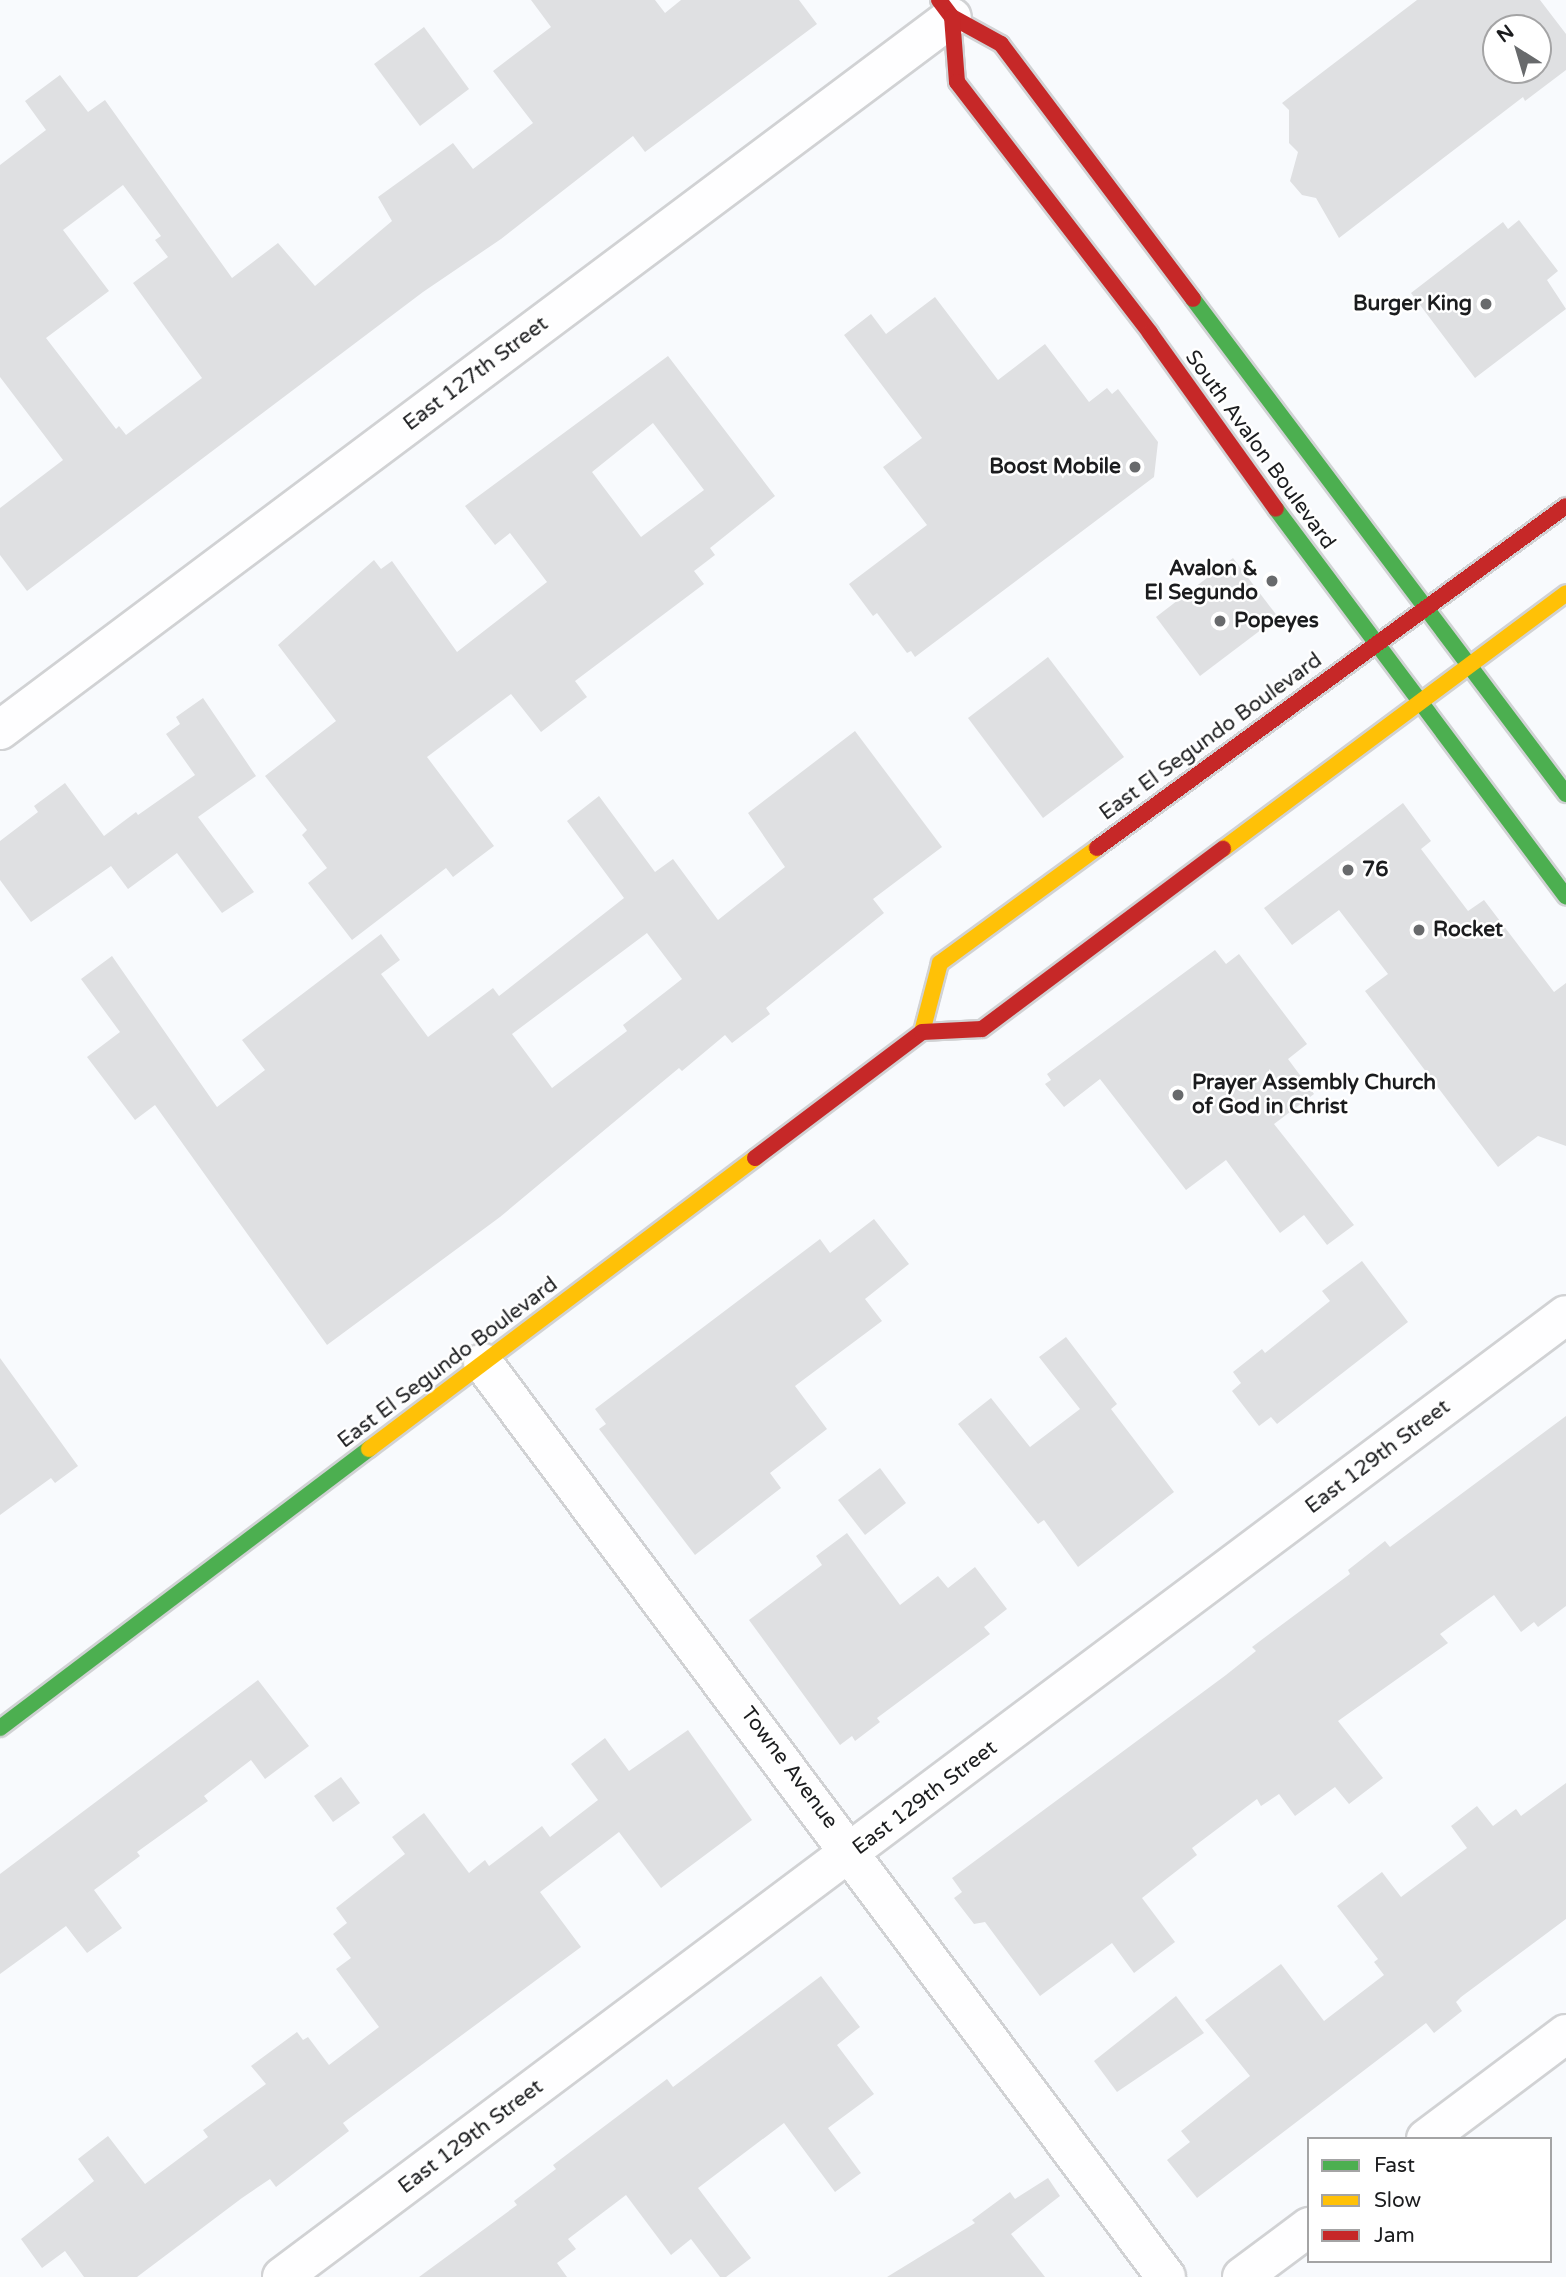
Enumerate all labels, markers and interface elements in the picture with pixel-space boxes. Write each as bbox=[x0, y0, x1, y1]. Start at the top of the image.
north arrow bbox=[1482, 14, 1552, 84]
text: N bbox=[1493, 20, 1518, 47]
place label: Burger King bbox=[1353, 291, 1472, 317]
marker: Burger King bbox=[1478, 296, 1494, 312]
street label: East 127th Street bbox=[399, 311, 553, 437]
street label: South Avalon Boulevard bbox=[1179, 346, 1341, 554]
place label: Boost Mobile bbox=[989, 454, 1121, 480]
marker: Boost Mobile bbox=[1127, 459, 1143, 475]
place label: Avalon & El Segundo bbox=[1144, 556, 1258, 606]
marker: Avalon & El Segundo bbox=[1264, 573, 1280, 589]
place label: Popeyes bbox=[1234, 608, 1319, 634]
marker: Popeyes bbox=[1212, 613, 1228, 629]
street label: East El Segundo Boulevard bbox=[1095, 648, 1327, 826]
place label: 76 bbox=[1362, 857, 1388, 883]
marker: 76 bbox=[1340, 862, 1356, 878]
place label: Rocket bbox=[1433, 917, 1503, 943]
marker: Rocket bbox=[1411, 922, 1427, 938]
place label: Prayer Assembly Church of God in Christ bbox=[1192, 1070, 1436, 1120]
marker: Prayer Assembly Church of God in Christ bbox=[1170, 1087, 1186, 1103]
street label: East El Segundo Boulevard bbox=[333, 1272, 563, 1454]
street label: East 129th Street bbox=[1301, 1394, 1455, 1520]
street label: Towne Avenue bbox=[735, 1702, 843, 1834]
street label: East 129th Street bbox=[848, 1735, 1002, 1861]
street label: East 129th Street bbox=[394, 2074, 548, 2200]
legend bbox=[1307, 2137, 1552, 2263]
text: Fast bbox=[1374, 2153, 1415, 2178]
text: Slow bbox=[1374, 2188, 1421, 2213]
text: Jam bbox=[1374, 2223, 1415, 2248]

